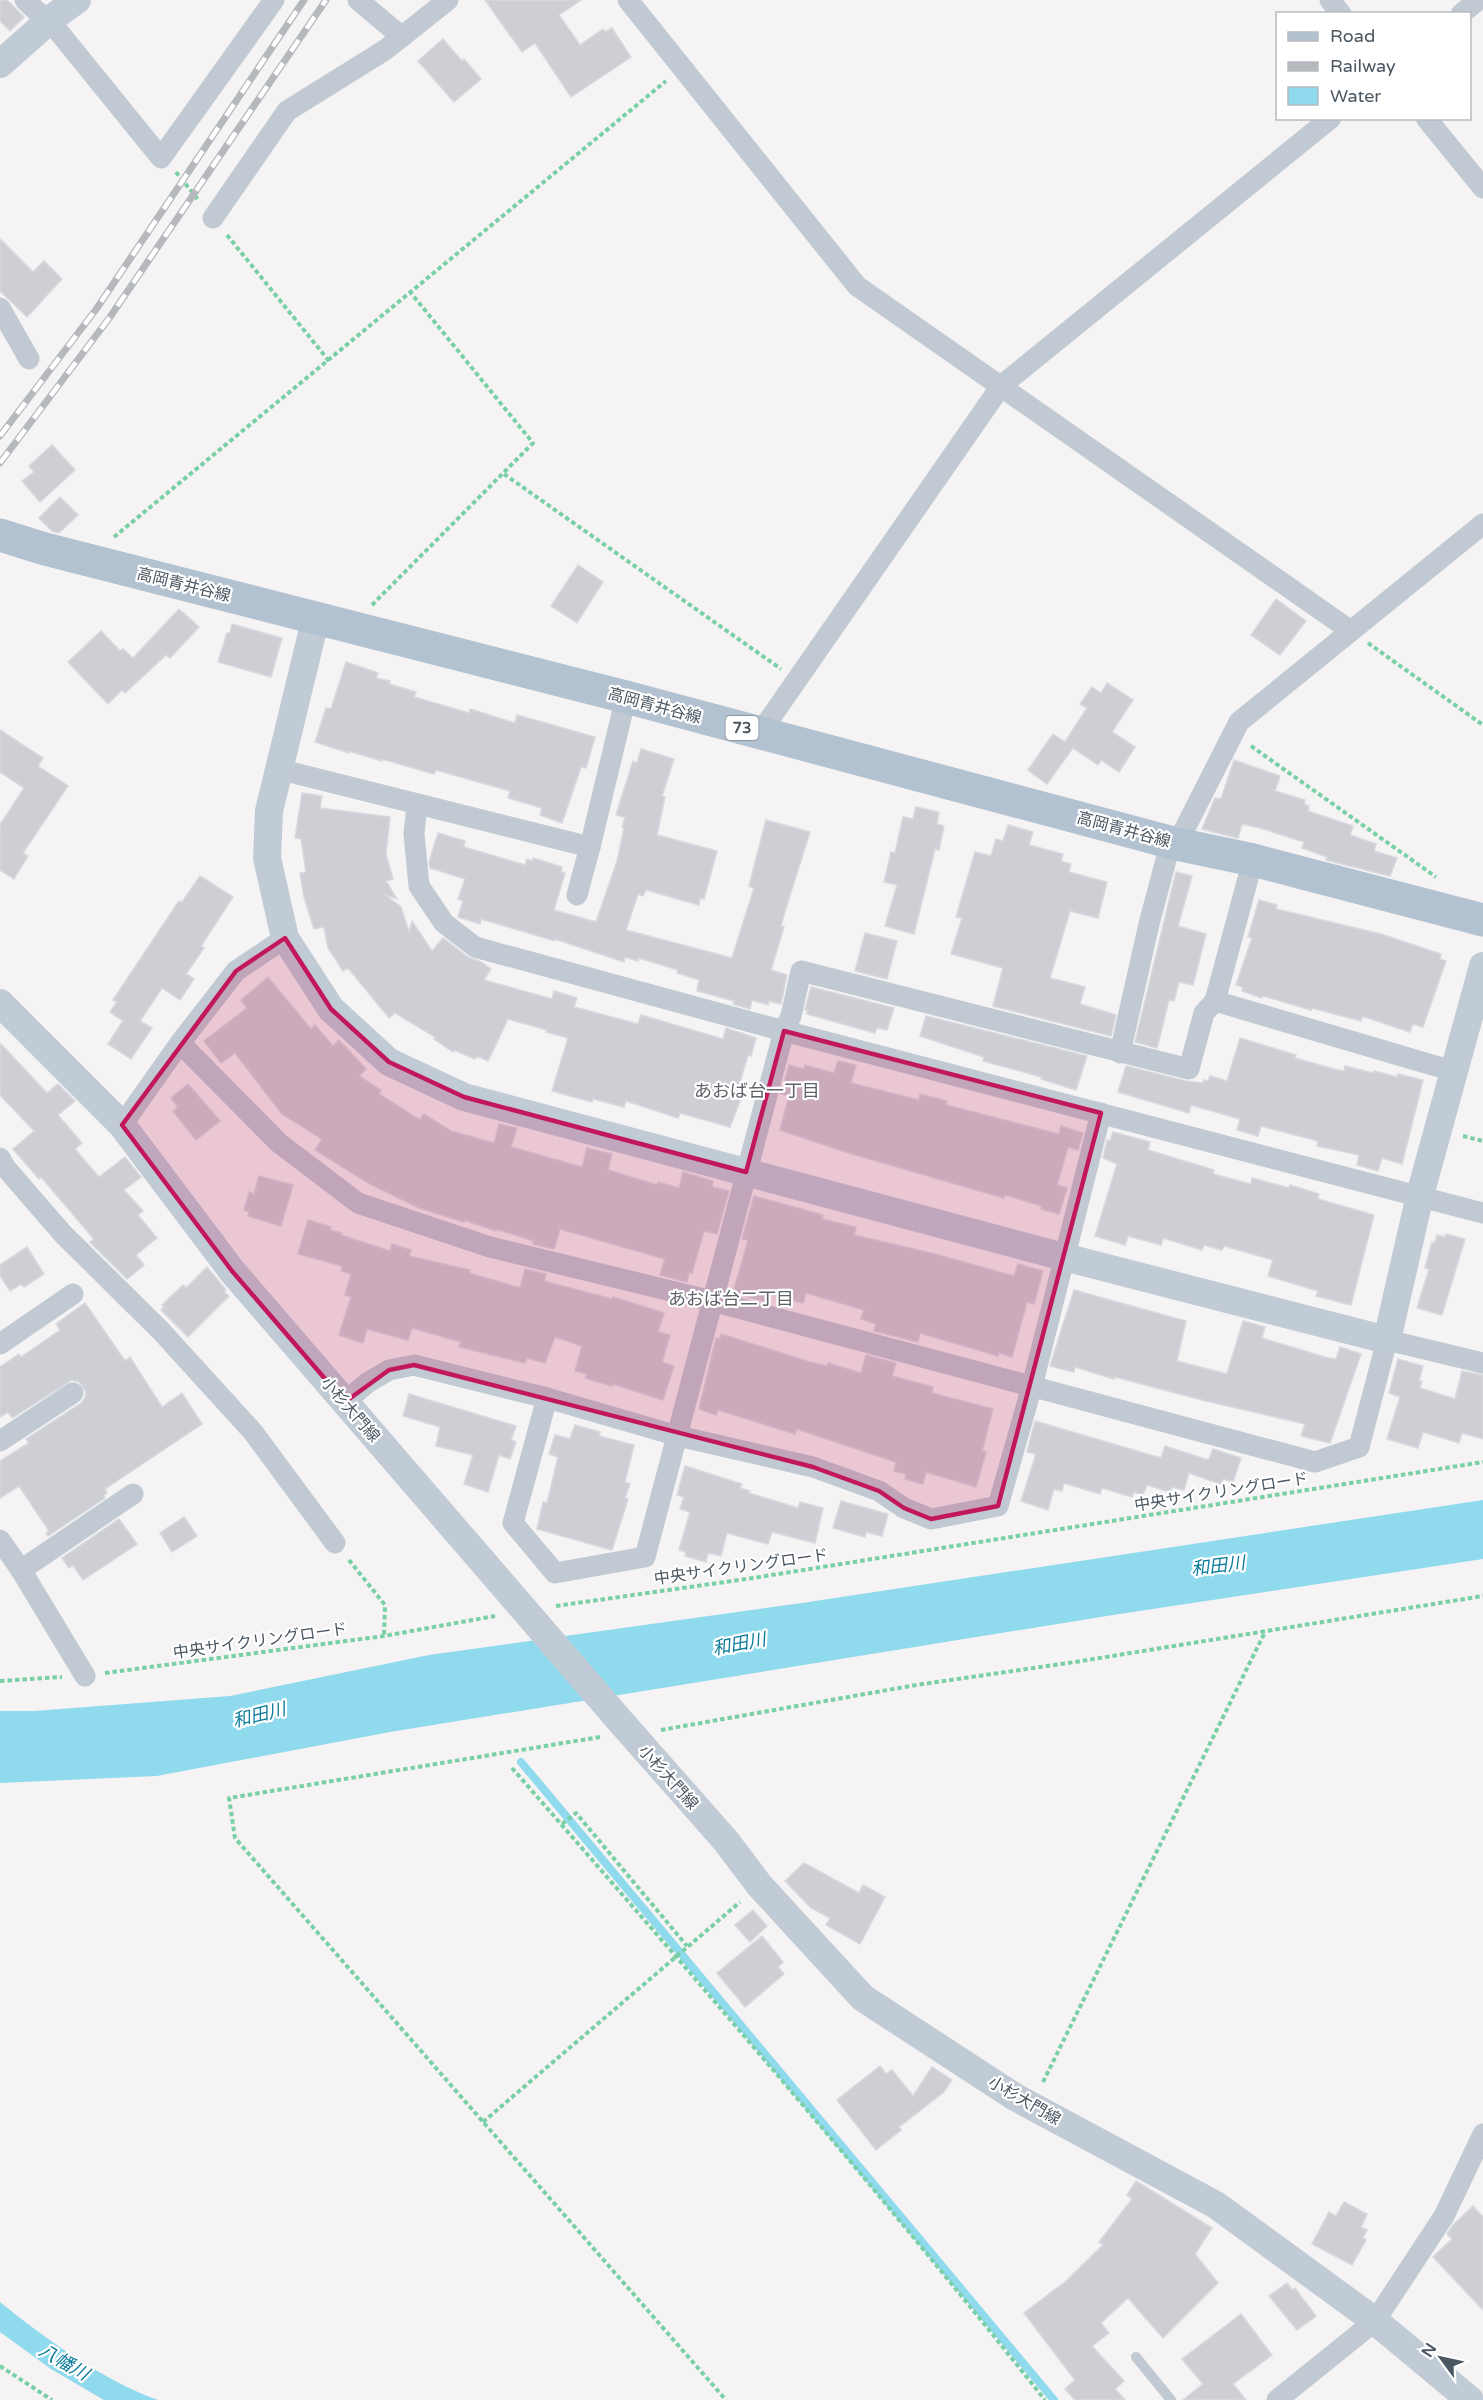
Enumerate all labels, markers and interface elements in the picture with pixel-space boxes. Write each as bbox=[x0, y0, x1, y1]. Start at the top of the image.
legend bbox=[1276, 12, 1471, 120]
text: Road bbox=[1330, 25, 1375, 47]
text: Railway bbox=[1330, 55, 1396, 77]
text: Water bbox=[1330, 85, 1381, 107]
street label: 高岡青井谷線 bbox=[135, 564, 233, 606]
street label: 高岡青井谷線 bbox=[606, 684, 704, 728]
road number: 73 bbox=[726, 716, 758, 740]
street label: 高岡青井谷線 bbox=[1075, 808, 1173, 852]
district label: あおば台一丁目 bbox=[694, 1080, 820, 1102]
district label: あおば台二丁目 bbox=[668, 1288, 794, 1310]
street label: 小杉大門線 bbox=[316, 1373, 384, 1446]
street label: 中央サイクリングロード bbox=[1133, 1468, 1309, 1516]
street label: 中央サイクリングロード bbox=[653, 1545, 830, 1589]
water label: 和田川 bbox=[1190, 1552, 1248, 1580]
street label: 中央サイクリングロード bbox=[172, 1619, 349, 1663]
water label: 和田川 bbox=[710, 1628, 770, 1660]
water label: 和田川 bbox=[230, 1697, 290, 1732]
street label: 小杉大門線 bbox=[634, 1741, 702, 1814]
street label: 小杉大門線 bbox=[985, 2072, 1064, 2130]
north arrow bbox=[1411, 2328, 1471, 2388]
water label: 八幡川 bbox=[35, 2339, 95, 2386]
text: N bbox=[1417, 2340, 1441, 2361]

